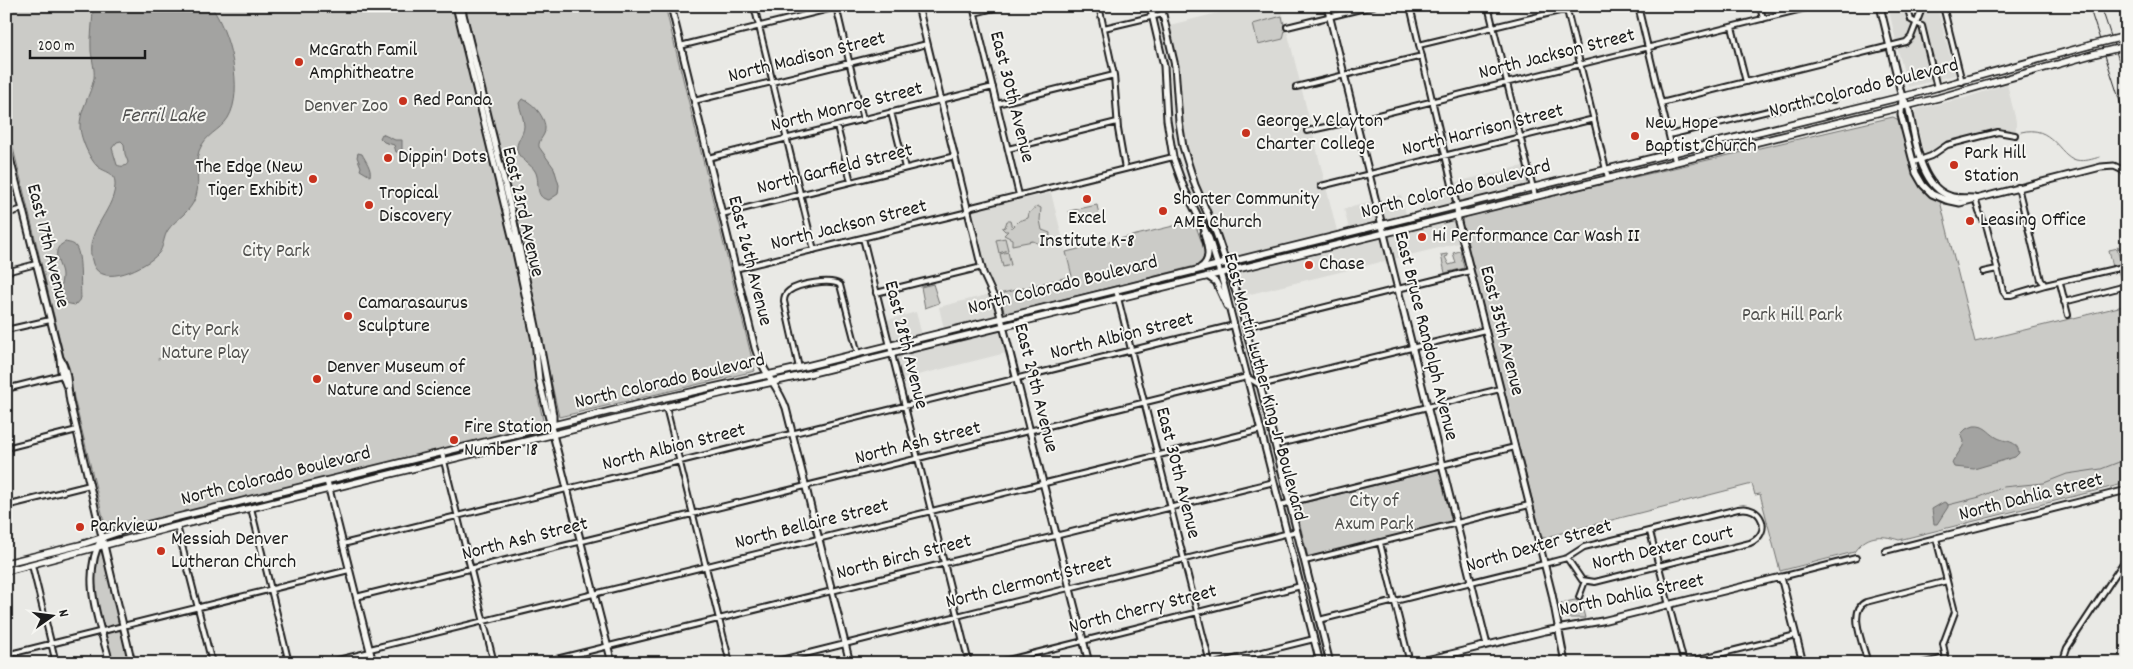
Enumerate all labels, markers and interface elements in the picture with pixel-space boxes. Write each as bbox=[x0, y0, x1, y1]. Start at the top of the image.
street label: North Jackson Street bbox=[1476, 22, 1638, 88]
street label: North Madison Street bbox=[725, 25, 889, 91]
scale bar bbox=[30, 28, 145, 60]
street label: East 30th Avenue bbox=[981, 28, 1041, 166]
text: 200 m bbox=[38, 36, 75, 58]
place label: McGrath Famil Amphitheatre bbox=[309, 37, 417, 88]
street label: North Colorado Boulevard bbox=[1766, 52, 1962, 126]
marker: McGrath Famil Amphitheatre bbox=[293, 56, 305, 68]
street label: North Monroe Street bbox=[768, 76, 926, 140]
place label: Red Panda bbox=[413, 87, 493, 115]
park label: Denver Zoo bbox=[304, 93, 388, 121]
marker: Red Panda bbox=[397, 95, 409, 107]
street label: North Harrison Street bbox=[1399, 97, 1567, 165]
water label: Ferril Lake bbox=[121, 102, 207, 132]
place label: George Y Clayton Charter College bbox=[1256, 108, 1383, 159]
place label: New Hope Baptist Church bbox=[1645, 110, 1757, 161]
marker: George Y Clayton Charter College bbox=[1240, 127, 1252, 139]
marker: New Hope Baptist Church bbox=[1629, 130, 1641, 142]
street label: North Garfield Street bbox=[754, 137, 916, 203]
place label: Park Hill Station bbox=[1964, 140, 2026, 191]
place label: Dippin' Dots bbox=[398, 144, 487, 172]
street label: East 23rd Avenue bbox=[493, 144, 551, 280]
marker: Dippin' Dots bbox=[382, 152, 394, 164]
street label: North Colorado Boulevard bbox=[1358, 153, 1554, 227]
place label: The Edge (New Tiger Exhibit) bbox=[195, 154, 303, 205]
marker: Park Hill Station bbox=[1948, 159, 1960, 171]
marker: The Edge (New Tiger Exhibit) bbox=[307, 173, 319, 185]
place label: Tropical Discovery bbox=[379, 180, 452, 231]
street label: East 17th Avenue bbox=[18, 181, 76, 311]
place label: Shorter Community AME Church bbox=[1173, 186, 1320, 237]
street label: East 26th Avenue bbox=[719, 193, 779, 329]
street label: North Jackson Street bbox=[768, 193, 930, 259]
marker: Excel Institute K-8 bbox=[1081, 193, 1093, 205]
marker: Tropical Discovery bbox=[363, 199, 375, 211]
place label: Excel Institute K-8 bbox=[1039, 205, 1135, 256]
marker: Shorter Community AME Church bbox=[1157, 205, 1169, 217]
place label: Leasing Office bbox=[1980, 207, 2086, 235]
marker: Leasing Office bbox=[1964, 215, 1976, 227]
place label: Hi Performance Car Wash II bbox=[1432, 223, 1640, 251]
street label: East Bruce Randolph Avenue bbox=[1385, 228, 1465, 444]
marker: Hi Performance Car Wash II bbox=[1416, 231, 1428, 243]
park label: City Park bbox=[242, 238, 310, 266]
street label: North Colorado Boulevard bbox=[965, 249, 1161, 323]
street label: East Martin Luther King Jr Boulevard bbox=[1215, 250, 1313, 524]
place label: Chase bbox=[1319, 251, 1365, 279]
marker: Chase bbox=[1303, 259, 1315, 271]
street label: East 35th Avenue bbox=[1471, 263, 1531, 399]
street label: East 28th Avenue bbox=[876, 278, 935, 412]
place label: Camarasaurus Sculpture bbox=[358, 290, 468, 341]
park label: Park Hill Park bbox=[1742, 302, 1842, 330]
street label: North Albion Street bbox=[1047, 306, 1197, 368]
marker: Camarasaurus Sculpture bbox=[342, 310, 354, 322]
park label: City Park Nature Play bbox=[161, 317, 250, 368]
street label: East 29th Avenue bbox=[1005, 320, 1065, 456]
street label: North Colorado Boulevard bbox=[572, 346, 768, 418]
place label: Denver Museum of Nature and Science bbox=[327, 354, 471, 405]
marker: Denver Museum of Nature and Science bbox=[311, 373, 323, 385]
street label: East 30th Avenue bbox=[1147, 404, 1207, 542]
place label: Fire Station Number 18 bbox=[464, 414, 552, 465]
street label: North Ash Street bbox=[852, 415, 984, 473]
street label: North Albion Street bbox=[599, 417, 749, 479]
marker: Fire Station Number 18 bbox=[448, 434, 460, 446]
street label: North Colorado Boulevard bbox=[178, 440, 374, 514]
street label: North Dahlia Street bbox=[1956, 467, 2106, 529]
park label: City of Axum Park bbox=[1334, 488, 1414, 539]
street label: North Bellaire Street bbox=[732, 492, 892, 558]
street label: North Ash Street bbox=[459, 511, 591, 569]
place label: Parkview bbox=[90, 513, 158, 541]
street label: North Dexter Street bbox=[1463, 513, 1615, 581]
street label: North Dexter Court bbox=[1590, 519, 1736, 579]
marker: Parkview bbox=[74, 521, 86, 533]
place label: Messiah Denver Lutheran Church bbox=[171, 526, 296, 577]
street label: North Birch Street bbox=[834, 528, 974, 588]
marker: Messiah Denver Lutheran Church bbox=[155, 545, 167, 557]
street label: North Clermont Street bbox=[943, 549, 1115, 617]
street label: North Dahlia Street bbox=[1557, 567, 1707, 625]
street label: North Cherry Street bbox=[1066, 578, 1220, 642]
north arrow bbox=[28, 592, 78, 642]
text: N bbox=[52, 608, 73, 619]

